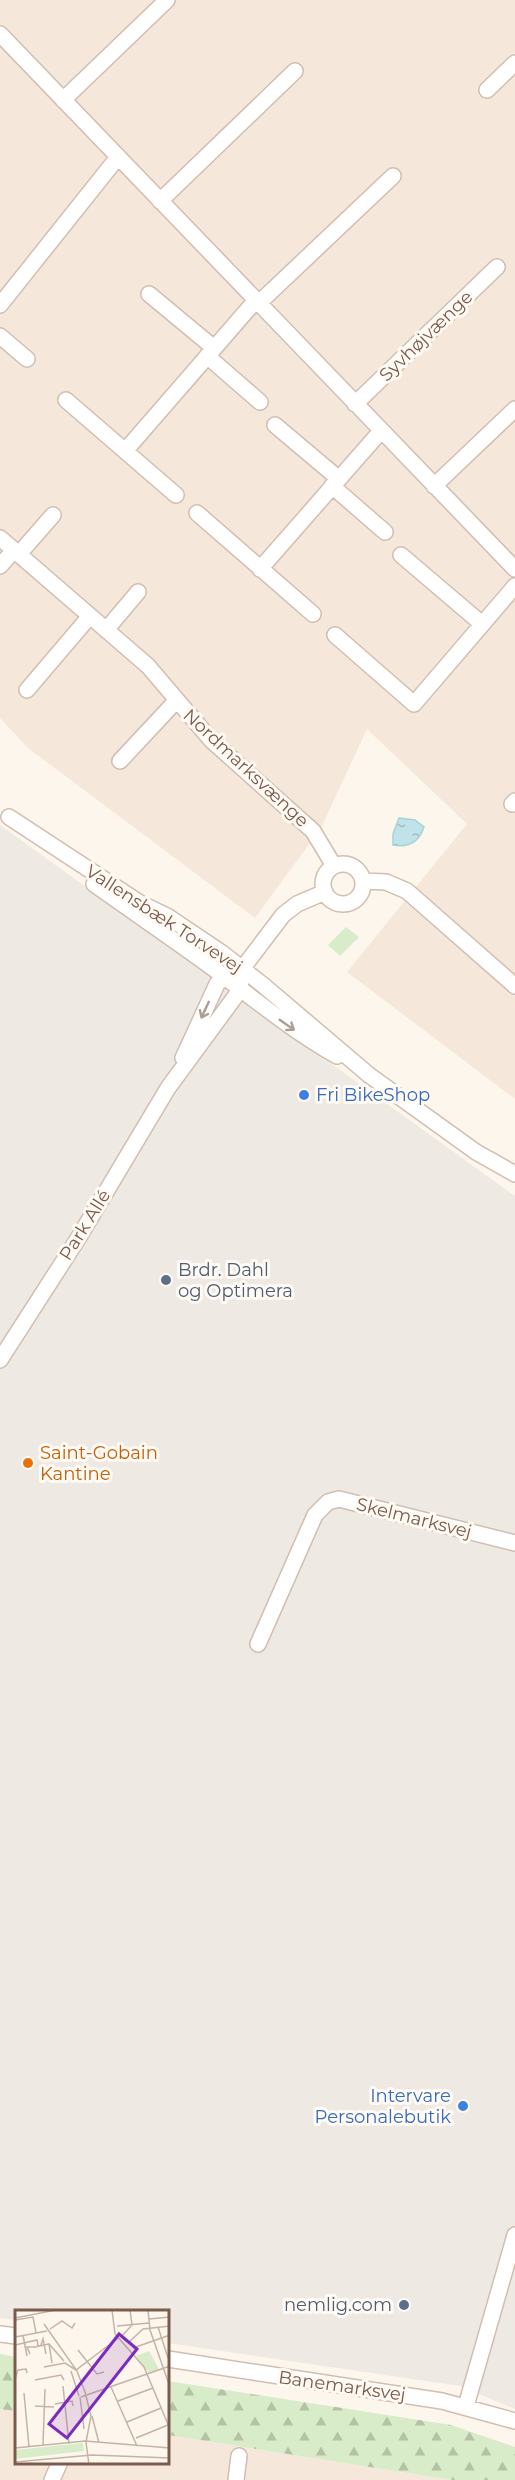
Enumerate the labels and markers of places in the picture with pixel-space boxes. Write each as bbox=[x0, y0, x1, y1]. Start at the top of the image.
place label: Fri BikeShop bbox=[316, 1084, 430, 1106]
marker: Fri BikeShop bbox=[297, 1088, 311, 1102]
place label: Brdr. Dahl og Optimera bbox=[178, 1259, 293, 1302]
marker: Brdr. Dahl og Optimera bbox=[159, 1273, 173, 1287]
place label: Saint-Gobain Kantine bbox=[40, 1442, 158, 1485]
marker: Saint-Gobain Kantine bbox=[21, 1456, 35, 1470]
place label: Intervare Personalebutik bbox=[314, 2085, 451, 2128]
marker: Intervare Personalebutik bbox=[456, 2099, 470, 2113]
place label: nemlig.com bbox=[284, 2294, 392, 2316]
marker: nemlig.com bbox=[397, 2298, 411, 2312]

